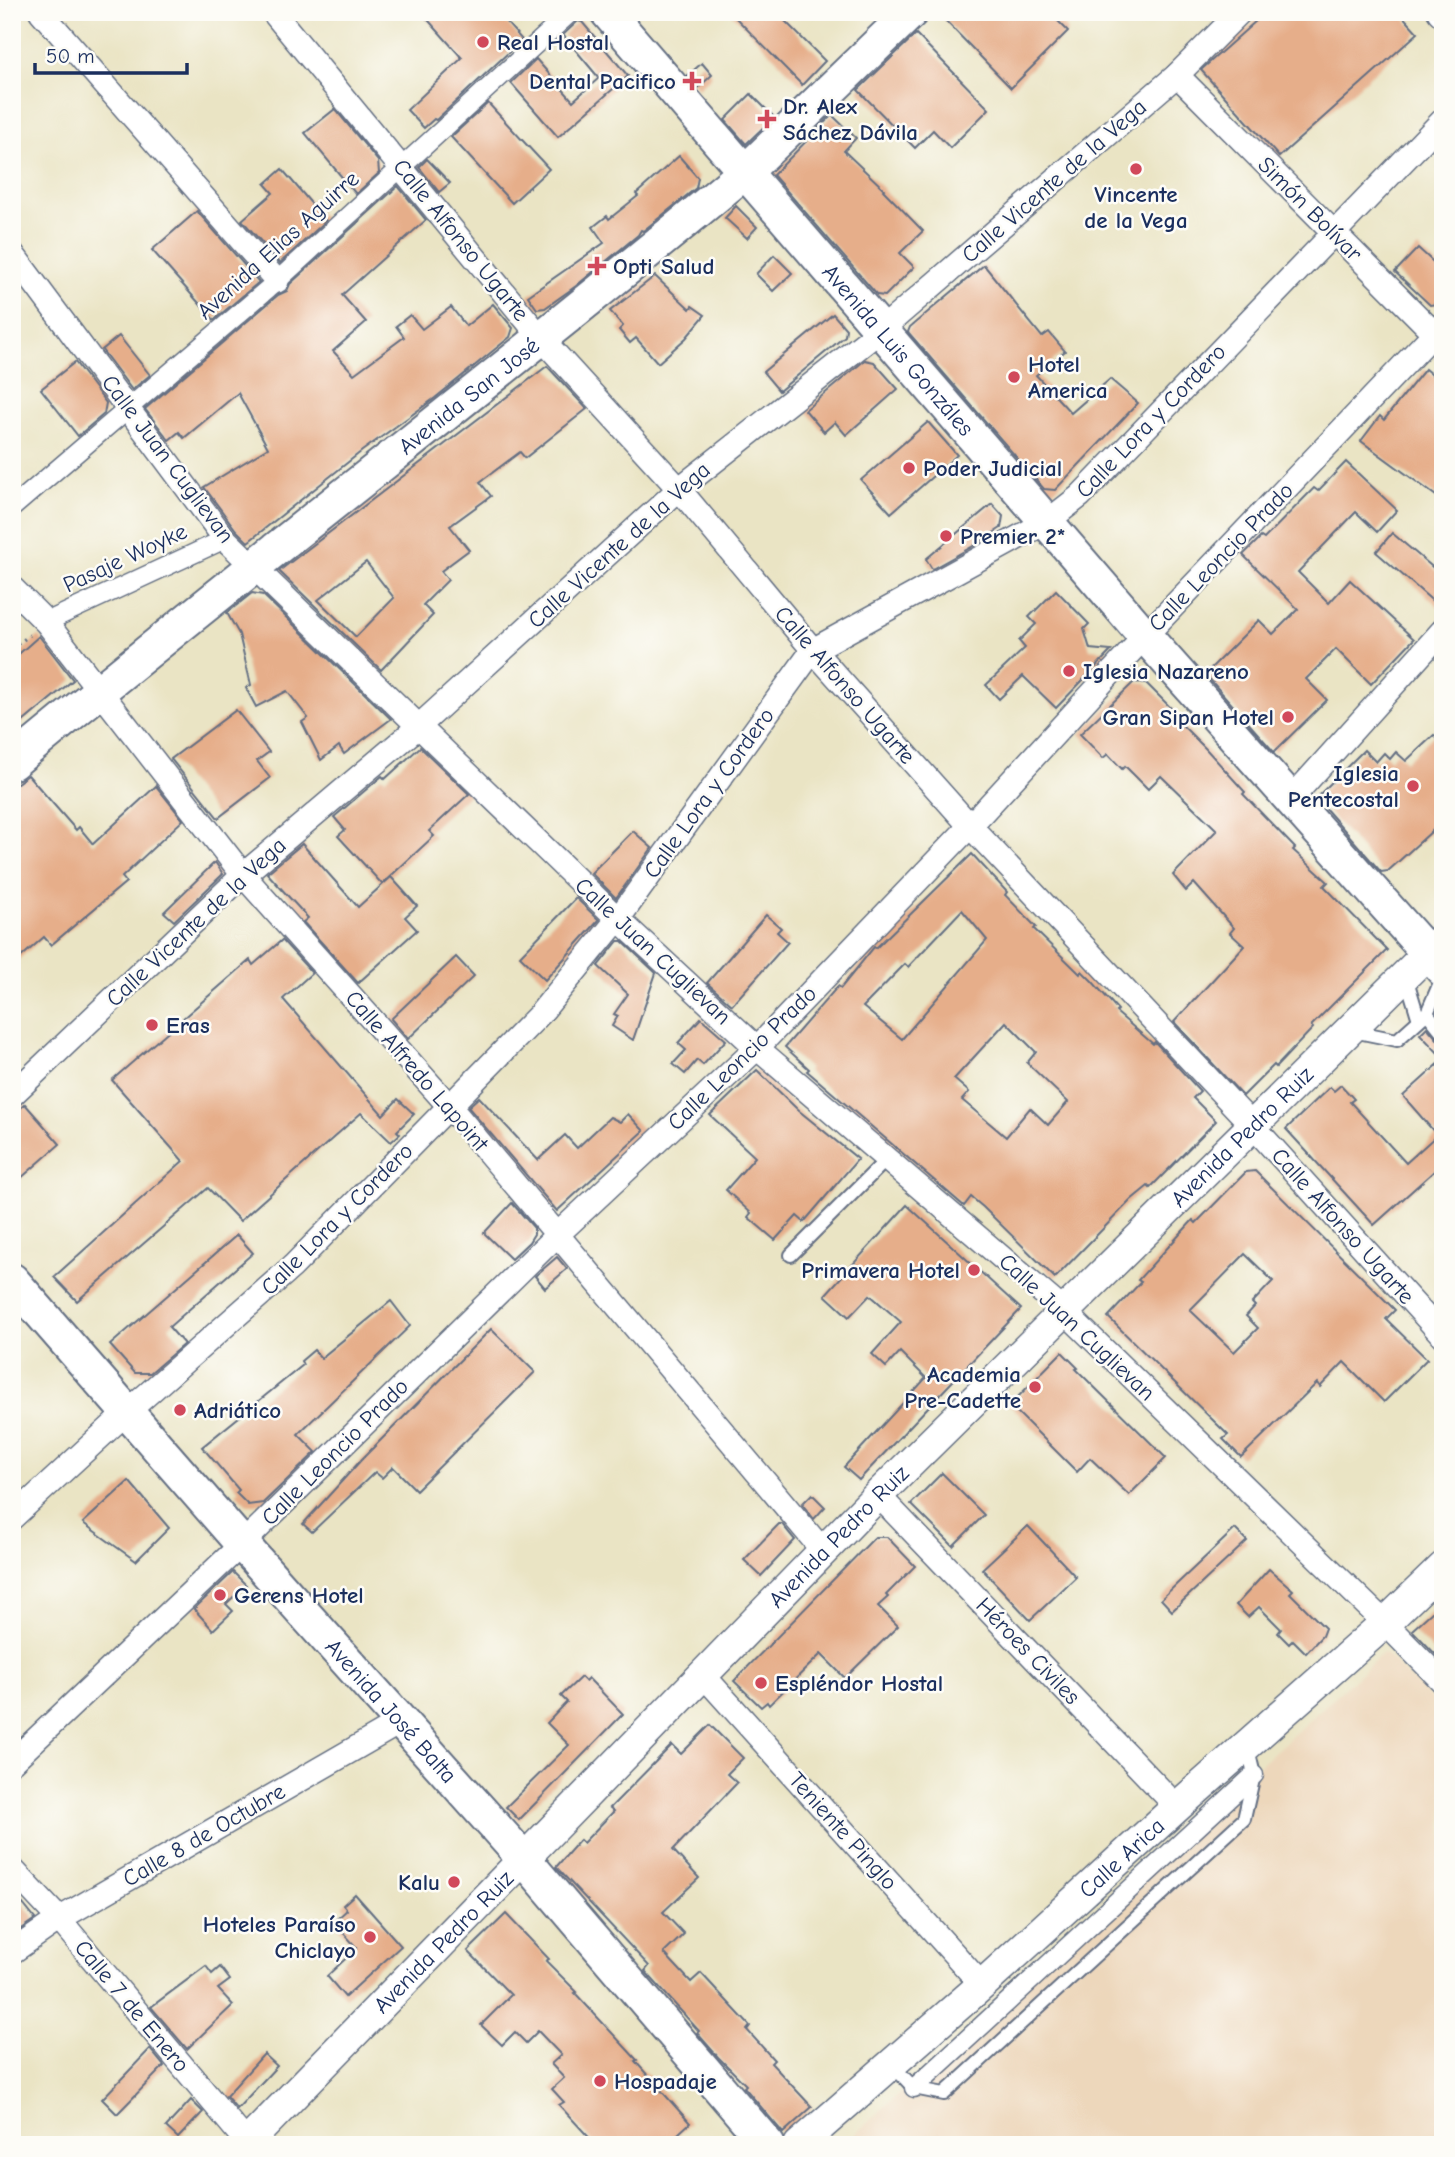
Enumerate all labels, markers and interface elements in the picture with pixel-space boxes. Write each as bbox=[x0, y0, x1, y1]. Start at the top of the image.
place label: Real Hostal bbox=[497, 29, 609, 56]
scale bar bbox=[35, 32, 187, 76]
marker: Real Hostal bbox=[475, 34, 491, 50]
text: 50 m bbox=[46, 44, 95, 68]
place label: Dental Pacifico bbox=[529, 68, 676, 95]
marker: Dental Pacifico bbox=[682, 71, 702, 91]
place label: Dr. Alex Sáchez Dávila bbox=[783, 93, 918, 146]
street label: Calle Vicente de la Vega bbox=[956, 93, 1152, 269]
marker: Dr. Alex Sáchez Dávila bbox=[757, 109, 777, 129]
street label: Simón Bolívar bbox=[1252, 151, 1368, 267]
street label: Calle Alfonso Ugarte bbox=[387, 154, 535, 326]
marker: Vincente de la Vega bbox=[1128, 161, 1144, 177]
street label: Avenida Elias Aguirre bbox=[191, 165, 365, 325]
place label: Vincente de la Vega bbox=[1084, 181, 1188, 234]
place label: Opti Salud bbox=[613, 253, 714, 280]
marker: Opti Salud bbox=[587, 256, 607, 276]
street label: Avenida Luis Gonzáles bbox=[817, 258, 980, 441]
street label: Avenida San José bbox=[393, 332, 545, 460]
street label: Calle Lora y Cordero bbox=[1070, 338, 1232, 504]
place label: Hotel America bbox=[1028, 351, 1108, 404]
marker: Hotel America bbox=[1006, 369, 1022, 385]
street label: Calle Juan Cuglievan bbox=[96, 370, 240, 548]
place label: Poder Judicial bbox=[923, 455, 1062, 482]
street label: Calle Vicente de la Vega bbox=[522, 456, 716, 634]
marker: Poder Judicial bbox=[901, 460, 917, 476]
street label: Calle Leoncio Prado bbox=[1143, 477, 1299, 637]
street label: Pasaje Woyke bbox=[59, 518, 191, 598]
place label: Premier 2* bbox=[960, 523, 1065, 550]
marker: Premier 2* bbox=[938, 528, 954, 544]
street label: Calle Alfonso Ugarte bbox=[769, 601, 921, 769]
place label: Iglesia Nazareno bbox=[1083, 658, 1249, 685]
marker: Iglesia Nazareno bbox=[1061, 663, 1077, 679]
street label: Calle Lora y Cordero bbox=[638, 703, 780, 883]
place label: Gran Sipan Hotel bbox=[1102, 704, 1274, 731]
marker: Gran Sipan Hotel bbox=[1280, 709, 1296, 725]
place label: Iglesia Pentecostal bbox=[1288, 760, 1399, 813]
marker: Iglesia Pentecostal bbox=[1405, 778, 1421, 794]
street label: Calle Vicente de la Vega bbox=[101, 832, 291, 1012]
street label: Calle Juan Cuglievan bbox=[569, 872, 737, 1030]
street label: Calle Leoncio Prado bbox=[662, 980, 822, 1136]
street label: Calle Alfredo Lapoint bbox=[340, 985, 495, 1158]
place label: Eras bbox=[166, 1012, 210, 1039]
marker: Eras bbox=[144, 1017, 160, 1033]
street label: Avenida Pedro Ruiz bbox=[1165, 1061, 1318, 1212]
street label: Calle Lora y Cordero bbox=[255, 1137, 419, 1301]
street label: Calle Alfonso Ugarte bbox=[1266, 1142, 1420, 1310]
street label: Calle Juan Cuglievan bbox=[993, 1248, 1161, 1406]
place label: Primavera Hotel bbox=[801, 1257, 960, 1284]
marker: Primavera Hotel bbox=[966, 1262, 982, 1278]
place label: Academia Pre-Cadette bbox=[904, 1361, 1021, 1414]
street label: Calle Leoncio Prado bbox=[256, 1373, 414, 1531]
marker: Academia Pre-Cadette bbox=[1027, 1379, 1043, 1395]
place label: Adriático bbox=[194, 1397, 281, 1424]
marker: Adriático bbox=[172, 1402, 188, 1418]
street label: Avenida Pedro Ruiz bbox=[763, 1459, 914, 1613]
place label: Gerens Hotel bbox=[234, 1582, 364, 1609]
marker: Gerens Hotel bbox=[212, 1587, 228, 1603]
street label: Héroes Civiles bbox=[970, 1592, 1086, 1710]
street label: Avenida José Balta bbox=[320, 1633, 463, 1788]
place label: Espléndor Hostal bbox=[775, 1670, 943, 1697]
marker: Espléndor Hostal bbox=[753, 1675, 769, 1691]
street label: Teniente Pinglo bbox=[783, 1767, 903, 1895]
street label: Calle 8 de Octubre bbox=[118, 1778, 290, 1892]
street label: Calle Arica bbox=[1073, 1812, 1170, 1903]
street label: Avenida Pedro Ruiz bbox=[368, 1864, 519, 2019]
place label: Kalu bbox=[398, 1869, 440, 1896]
marker: Kalu bbox=[446, 1874, 462, 1890]
place label: Hoteles Paraíso Chiclayo bbox=[203, 1911, 356, 1964]
marker: Hoteles Paraíso Chiclayo bbox=[362, 1929, 378, 1945]
street label: Calle 7 de Enero bbox=[69, 1934, 195, 2078]
place label: Hospadaje bbox=[614, 2068, 717, 2095]
marker: Hospadaje bbox=[592, 2073, 608, 2089]

